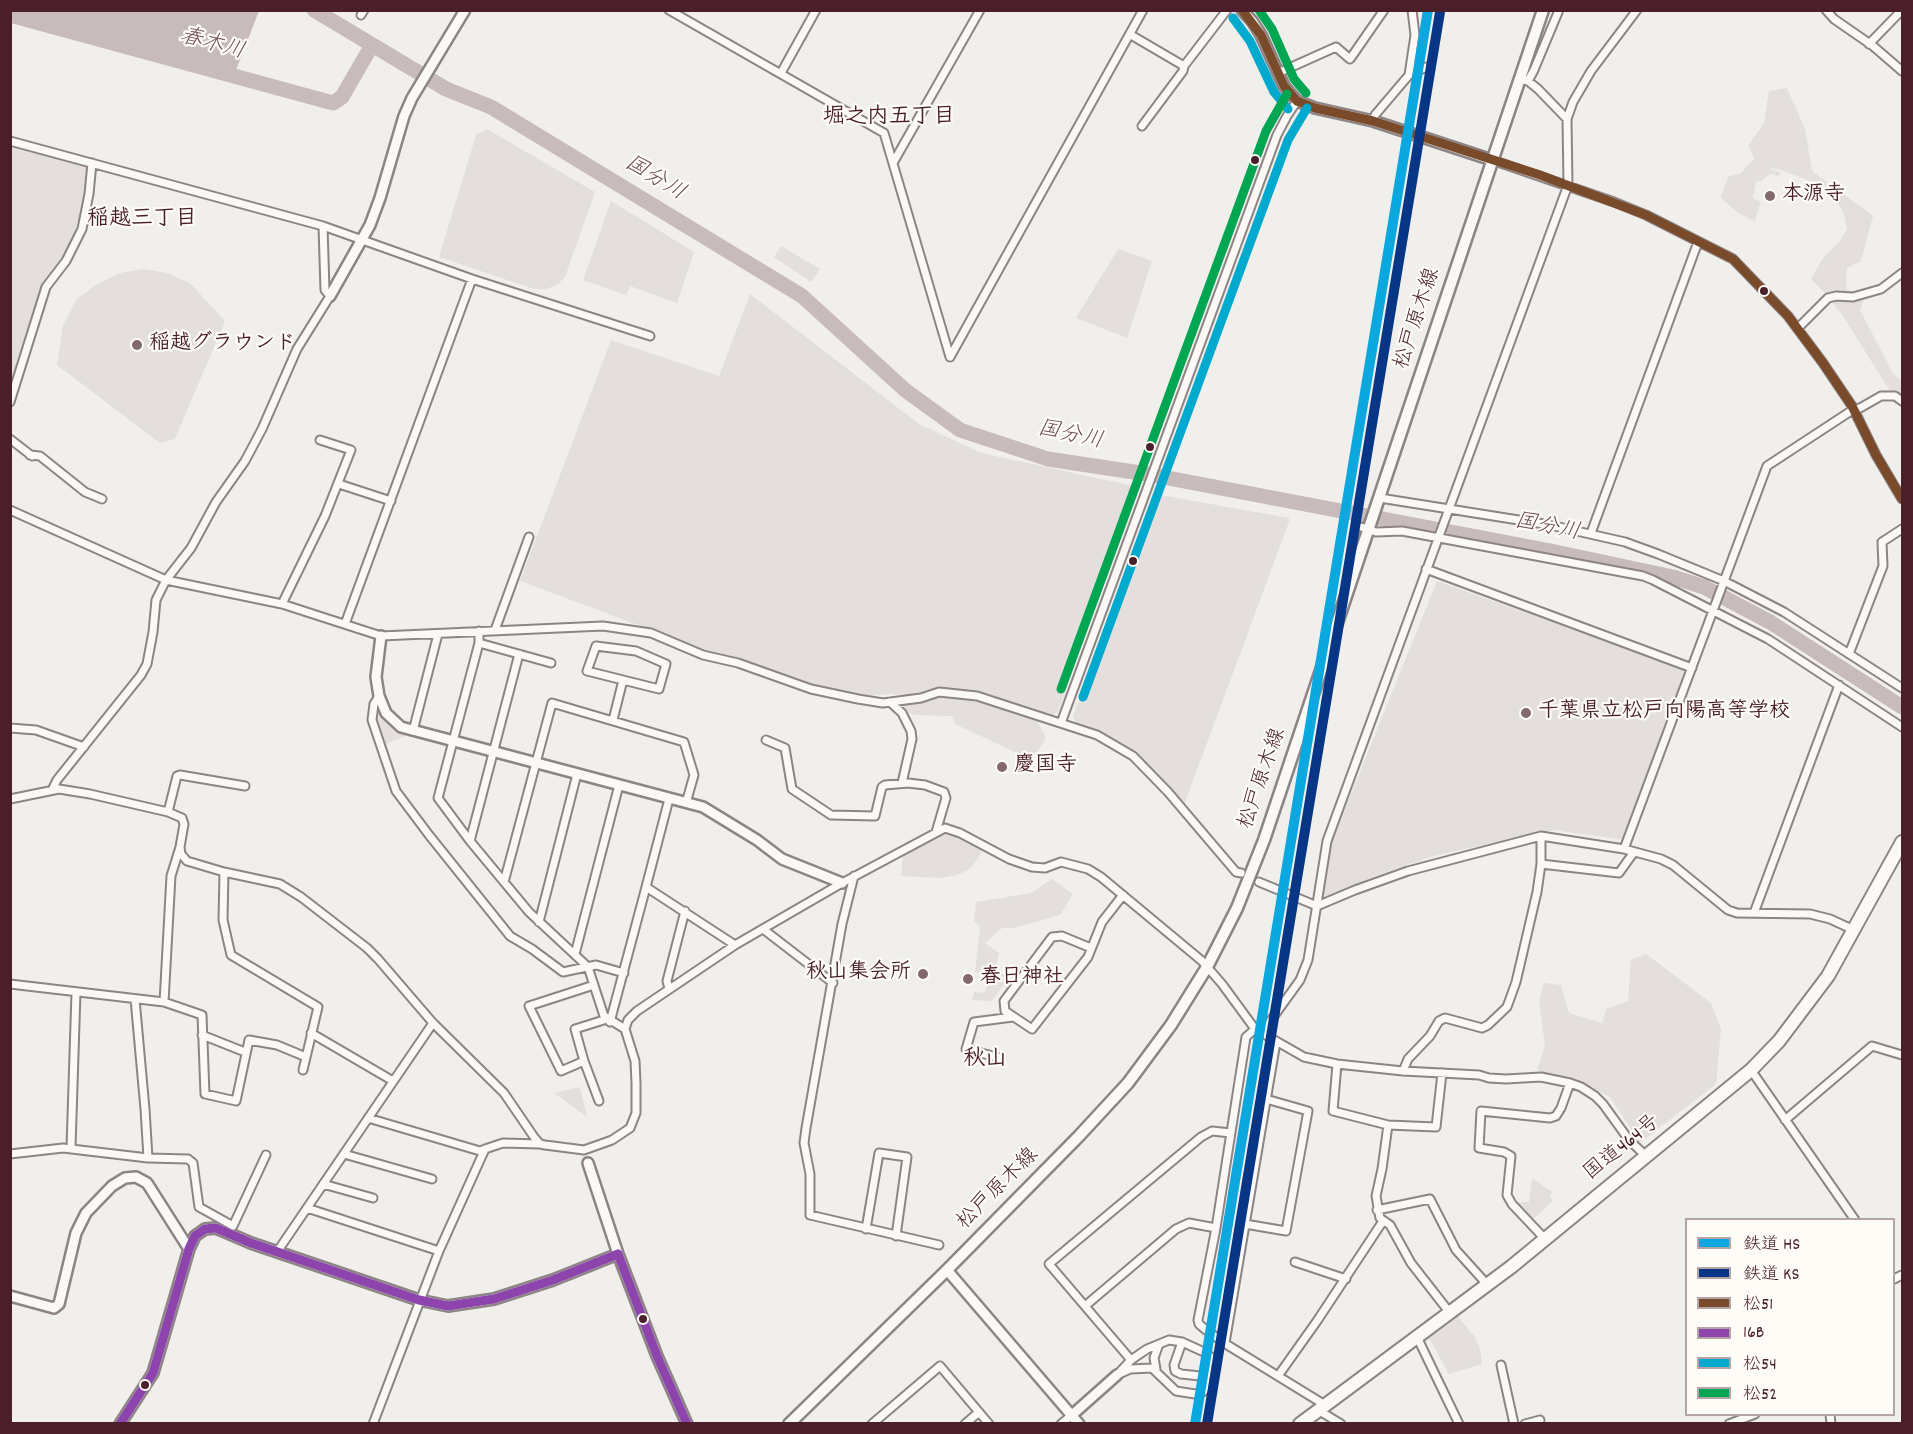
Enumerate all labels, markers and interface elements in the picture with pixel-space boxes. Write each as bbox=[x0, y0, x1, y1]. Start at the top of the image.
water label: 春木川 bbox=[177, 25, 247, 67]
district label: 堀之内五丁目 bbox=[823, 106, 955, 132]
water label: 国分川 bbox=[619, 152, 689, 208]
unlabelled marker bbox=[1249, 154, 1261, 166]
place label: 本源寺 bbox=[1782, 183, 1845, 209]
marker: 本源寺 bbox=[1763, 189, 1777, 203]
district label: 稲越三丁目 bbox=[87, 208, 197, 234]
street label: 松戸原木線 bbox=[1391, 265, 1447, 373]
unlabelled marker bbox=[1758, 285, 1770, 297]
place label: 稲越グラウンド bbox=[149, 332, 296, 358]
marker: 稲越グラウンド bbox=[130, 338, 144, 352]
water label: 国分川 bbox=[1035, 417, 1105, 457]
unlabelled marker bbox=[1144, 441, 1156, 453]
water label: 国分川 bbox=[1512, 510, 1582, 548]
unlabelled marker bbox=[1127, 555, 1139, 567]
place label: 千葉県立松戸向陽高等学校 bbox=[1538, 700, 1790, 726]
marker: 千葉県立松戸向陽高等学校 bbox=[1519, 706, 1533, 720]
street label: 松戸原木線 bbox=[1235, 725, 1293, 833]
place label: 慶国寺 bbox=[1014, 754, 1077, 780]
marker: 慶国寺 bbox=[995, 760, 1009, 774]
place label: 秋山集会所 bbox=[806, 961, 911, 987]
place label: 春日神社 bbox=[980, 966, 1064, 992]
marker: 秋山集会所 bbox=[916, 967, 930, 981]
marker: 春日神社 bbox=[961, 972, 975, 986]
district label: 秋山 bbox=[963, 1048, 1007, 1074]
street label: 国道464号 bbox=[1580, 1111, 1666, 1187]
street label: 松戸原木線 bbox=[953, 1144, 1045, 1236]
legend bbox=[1685, 1218, 1895, 1416]
text: 鉄道 HS bbox=[1743, 1233, 1800, 1258]
text: 鉄道 KS bbox=[1743, 1263, 1799, 1288]
text: 松51 bbox=[1743, 1293, 1773, 1318]
unlabelled marker bbox=[637, 1313, 649, 1325]
text: 16B bbox=[1743, 1321, 1764, 1346]
text: 松54 bbox=[1743, 1353, 1777, 1378]
unlabelled marker bbox=[139, 1379, 151, 1391]
text: 松52 bbox=[1743, 1383, 1777, 1408]

